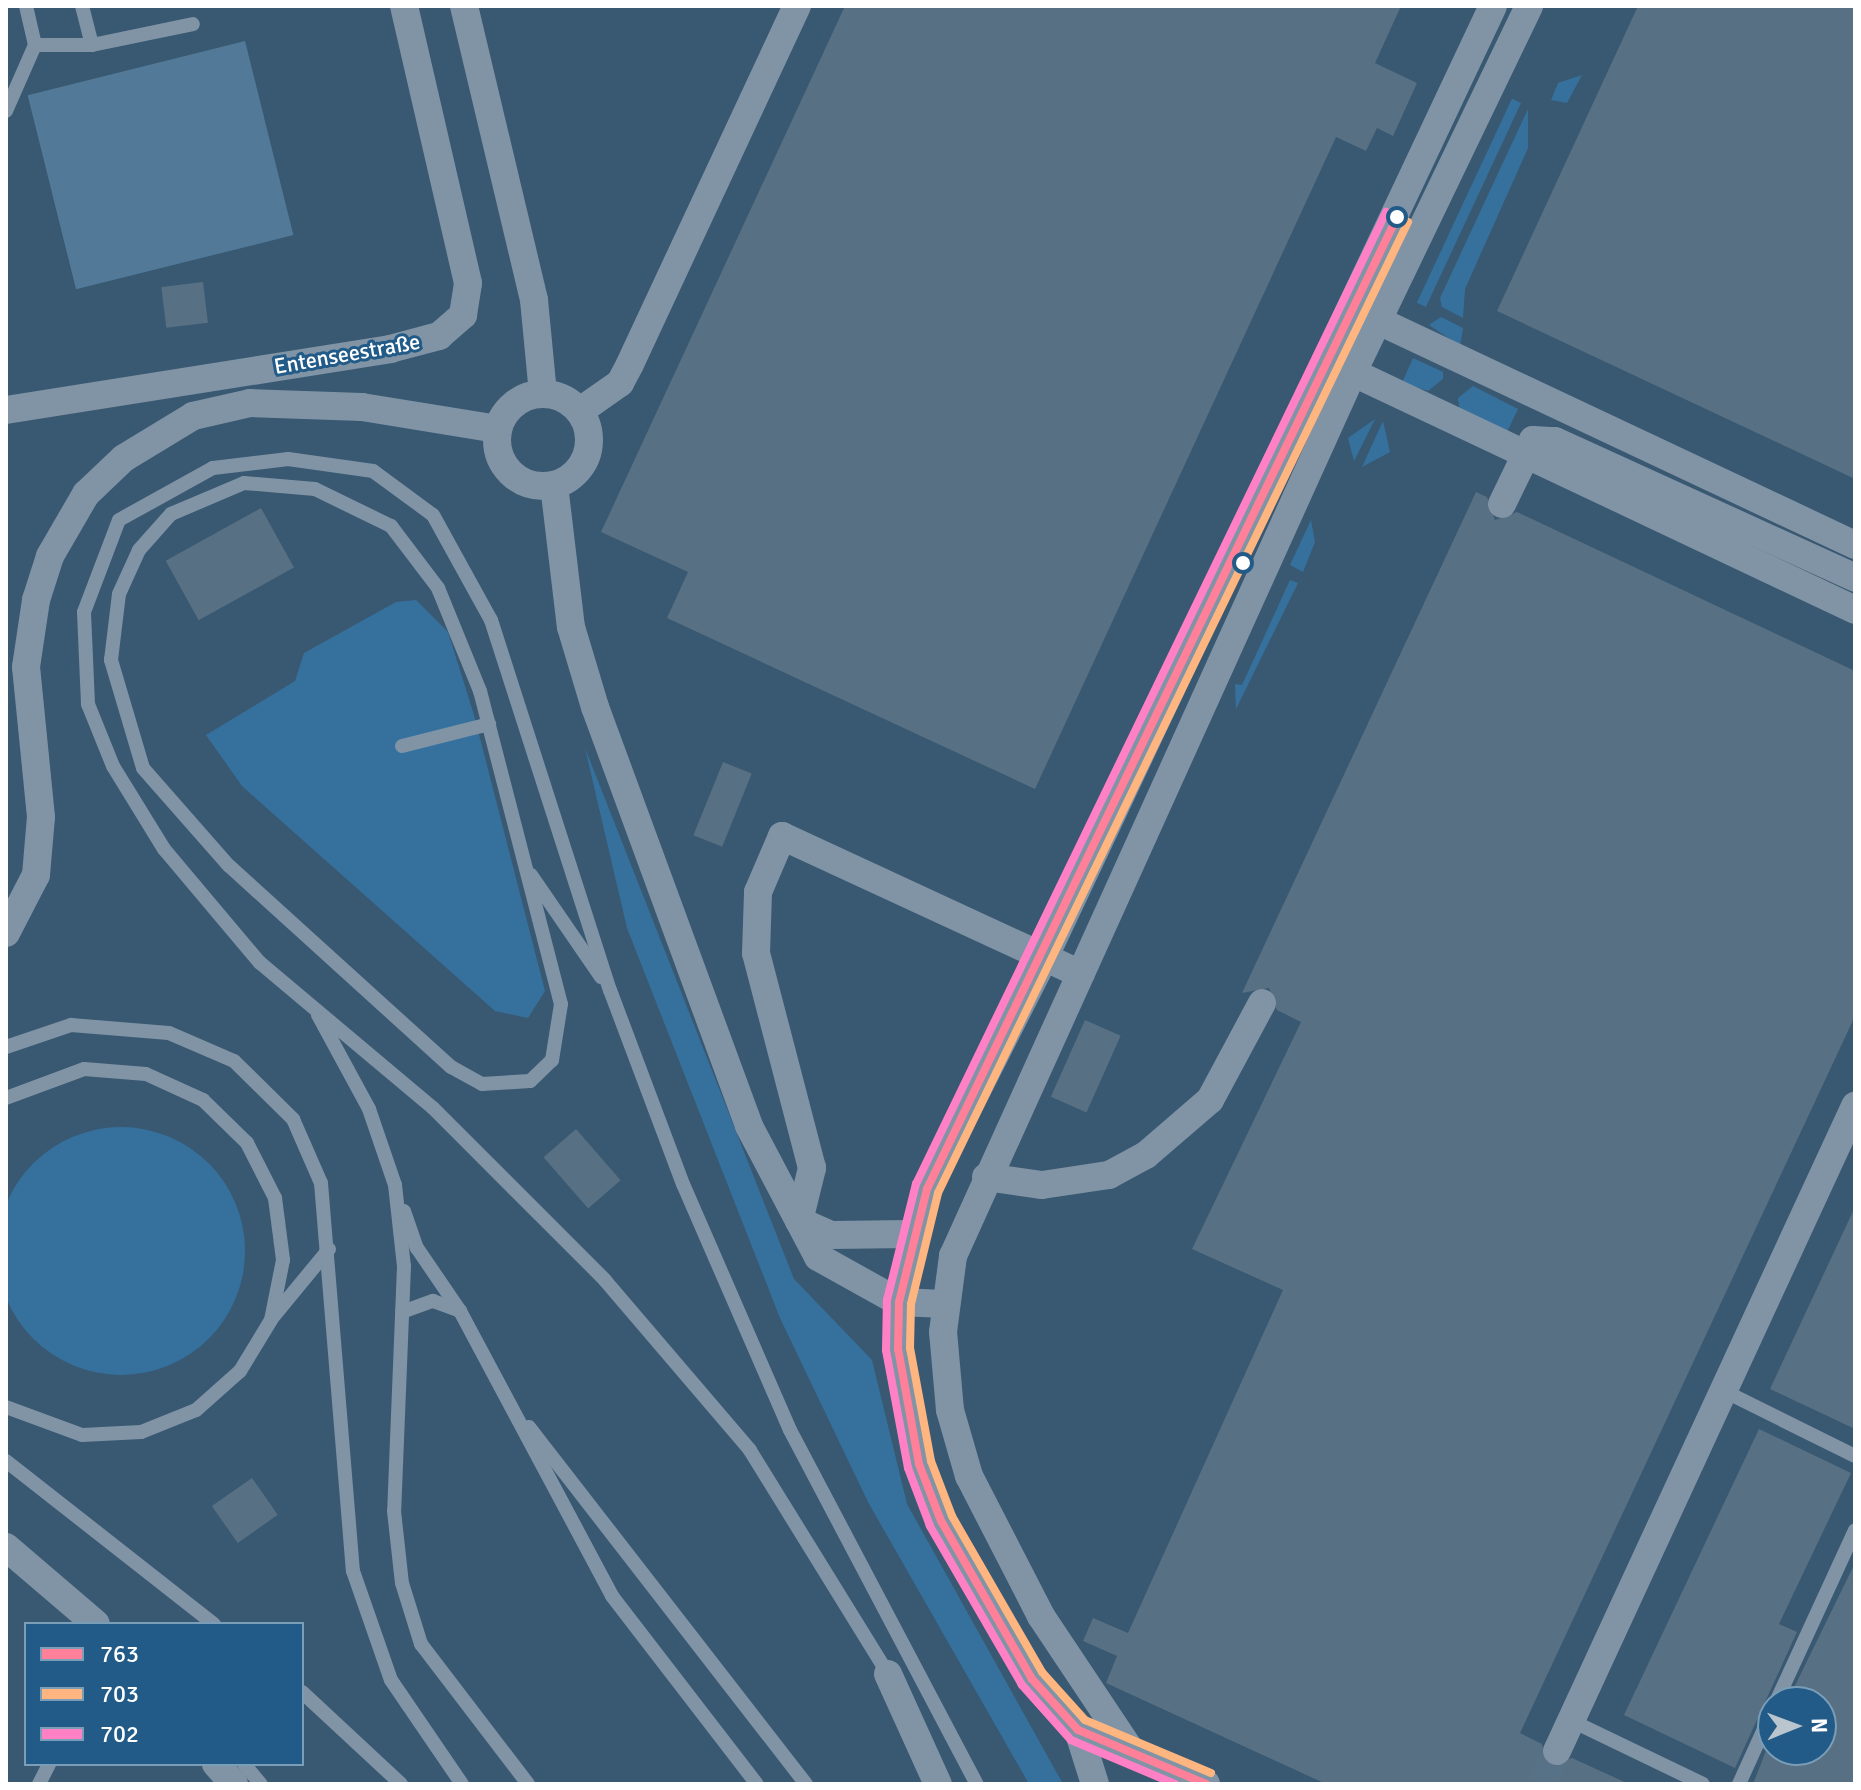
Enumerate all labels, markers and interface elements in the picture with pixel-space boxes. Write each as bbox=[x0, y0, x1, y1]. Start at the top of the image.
unlabelled marker bbox=[1389, 209, 1405, 225]
street label: Entenseestraße bbox=[272, 328, 422, 380]
unlabelled marker bbox=[1235, 555, 1251, 571]
legend bbox=[24, 1622, 304, 1766]
text: 763 bbox=[100, 1639, 139, 1669]
text: 703 bbox=[100, 1679, 139, 1709]
north arrow bbox=[1757, 1686, 1837, 1766]
text: N bbox=[1806, 1718, 1833, 1733]
text: 702 bbox=[100, 1719, 139, 1749]

